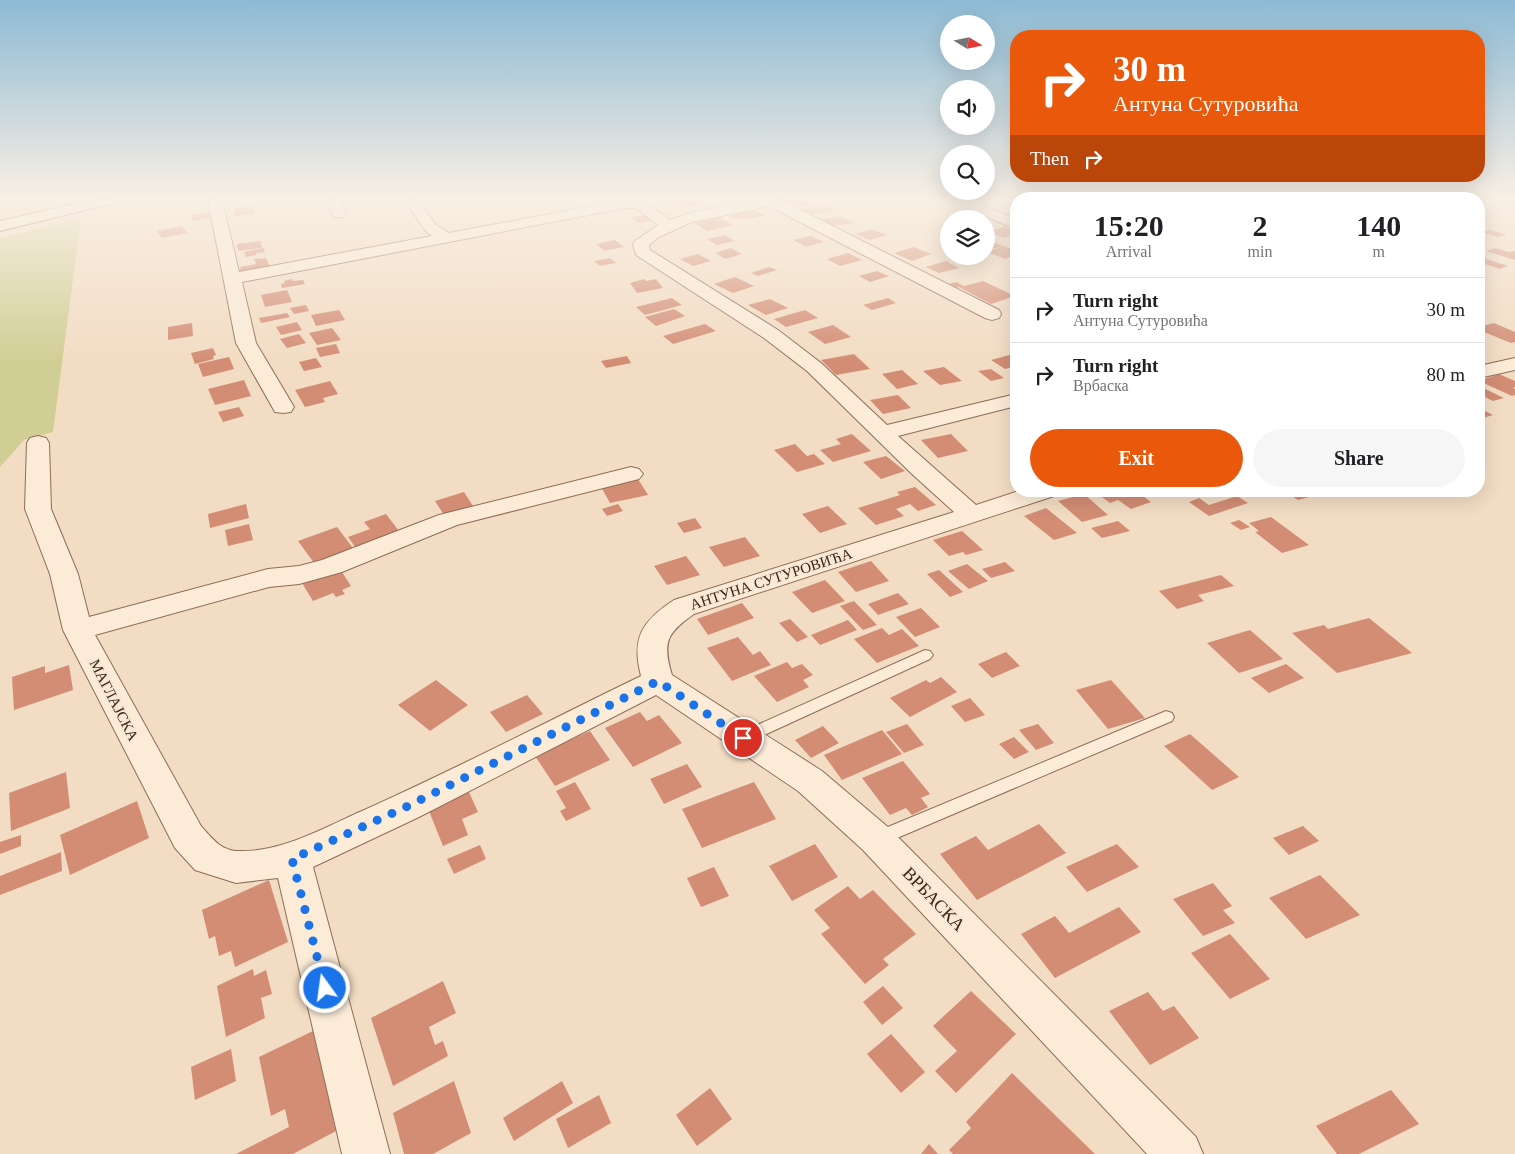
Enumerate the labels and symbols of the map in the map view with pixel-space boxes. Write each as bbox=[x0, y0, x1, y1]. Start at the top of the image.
north arrow bbox=[940, 15, 995, 70]
street label: АНТУНА СУТУРОВИЋА bbox=[688, 545, 854, 613]
street label: МАГЛАЈСКА bbox=[87, 657, 141, 744]
pin bbox=[722, 717, 764, 759]
street label: ВРБАСКА bbox=[899, 863, 969, 935]
position arrow bbox=[298, 961, 350, 1013]

